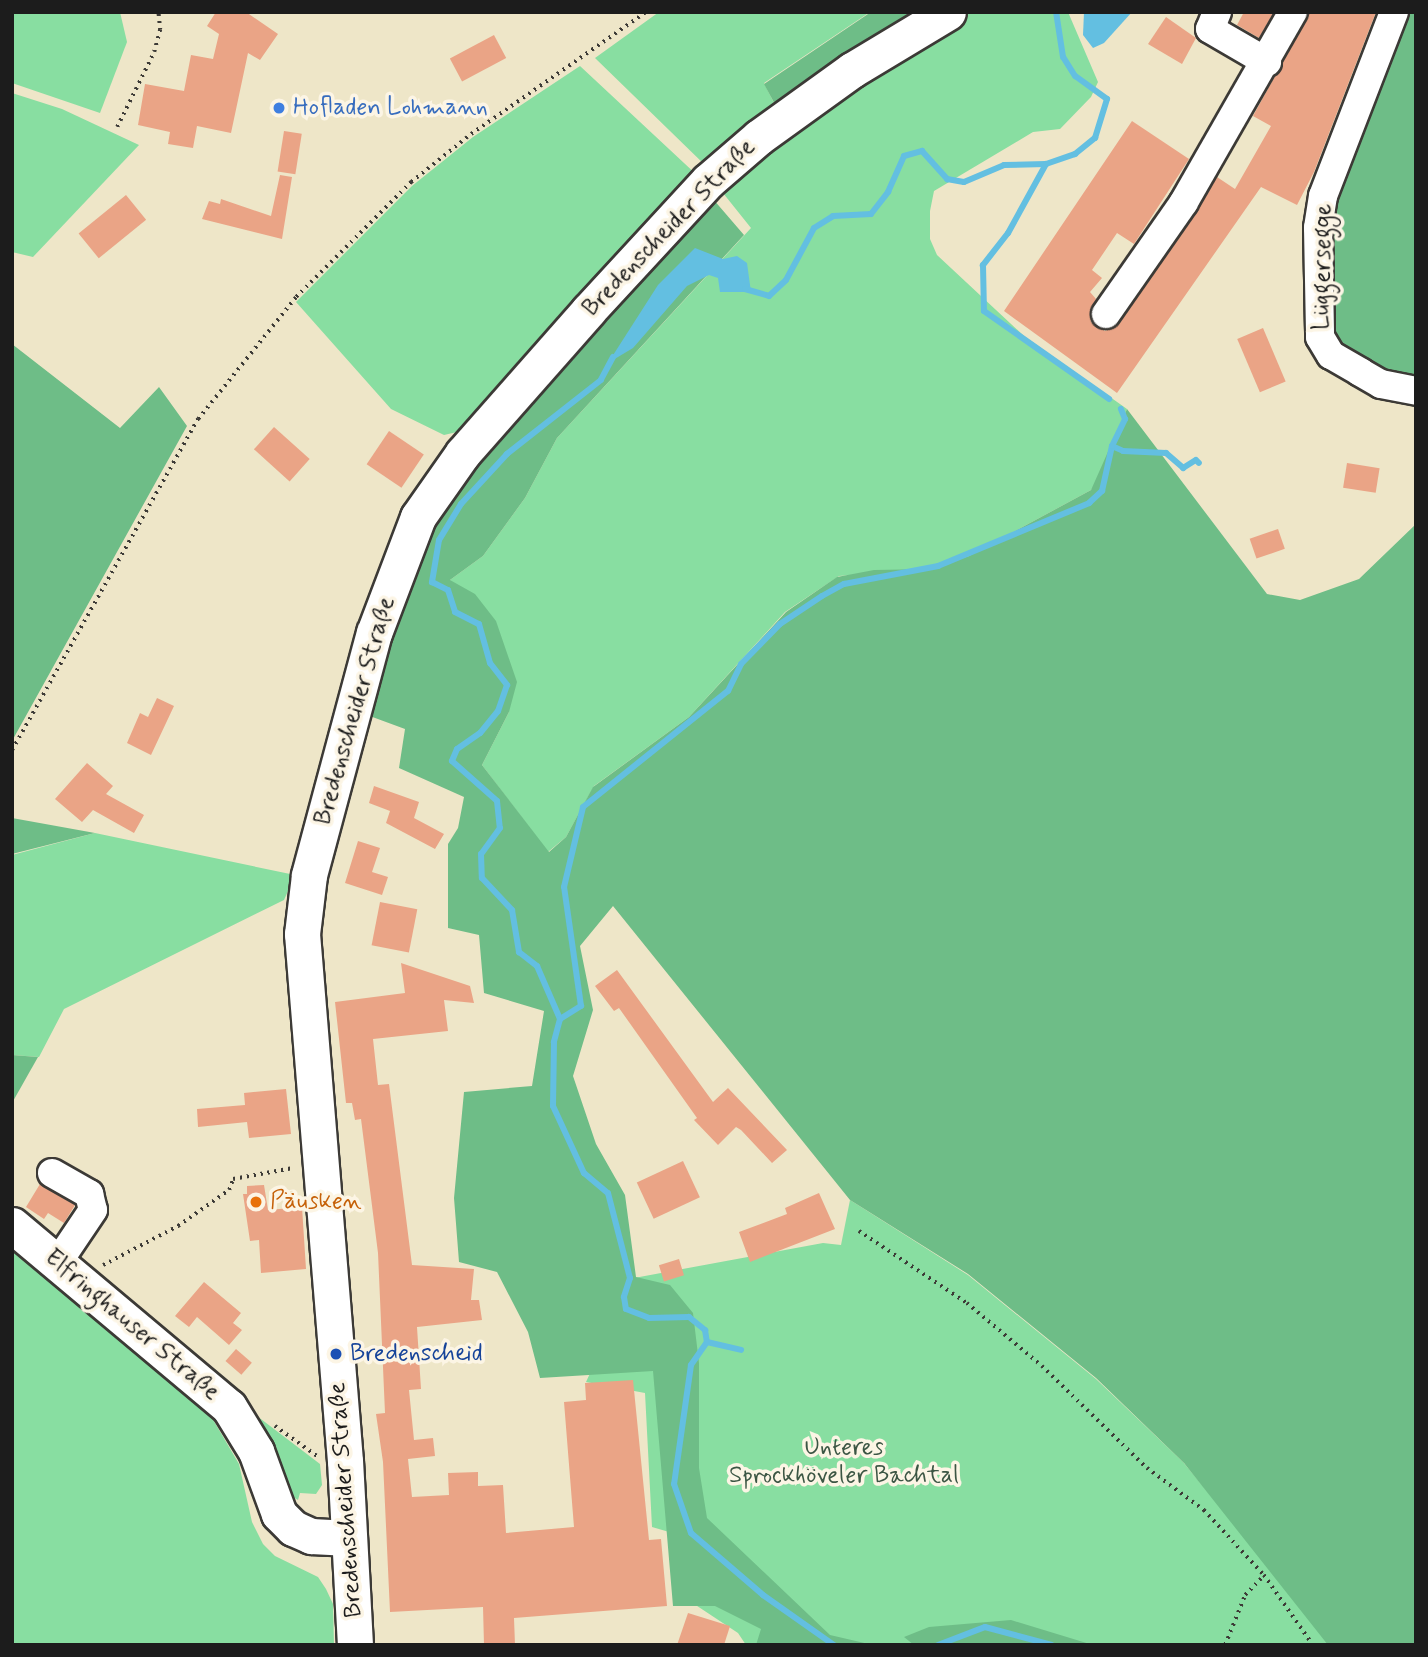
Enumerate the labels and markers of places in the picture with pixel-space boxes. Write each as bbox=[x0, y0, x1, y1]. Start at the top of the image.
place label: Hofladen Lohmann bbox=[293, 94, 488, 122]
marker: Hofladen Lohmann bbox=[271, 100, 287, 116]
place label: Päusken bbox=[270, 1188, 362, 1216]
marker: Päusken bbox=[248, 1194, 264, 1210]
place label: Bredenscheid bbox=[350, 1340, 483, 1368]
marker: Bredenscheid bbox=[328, 1346, 344, 1362]

